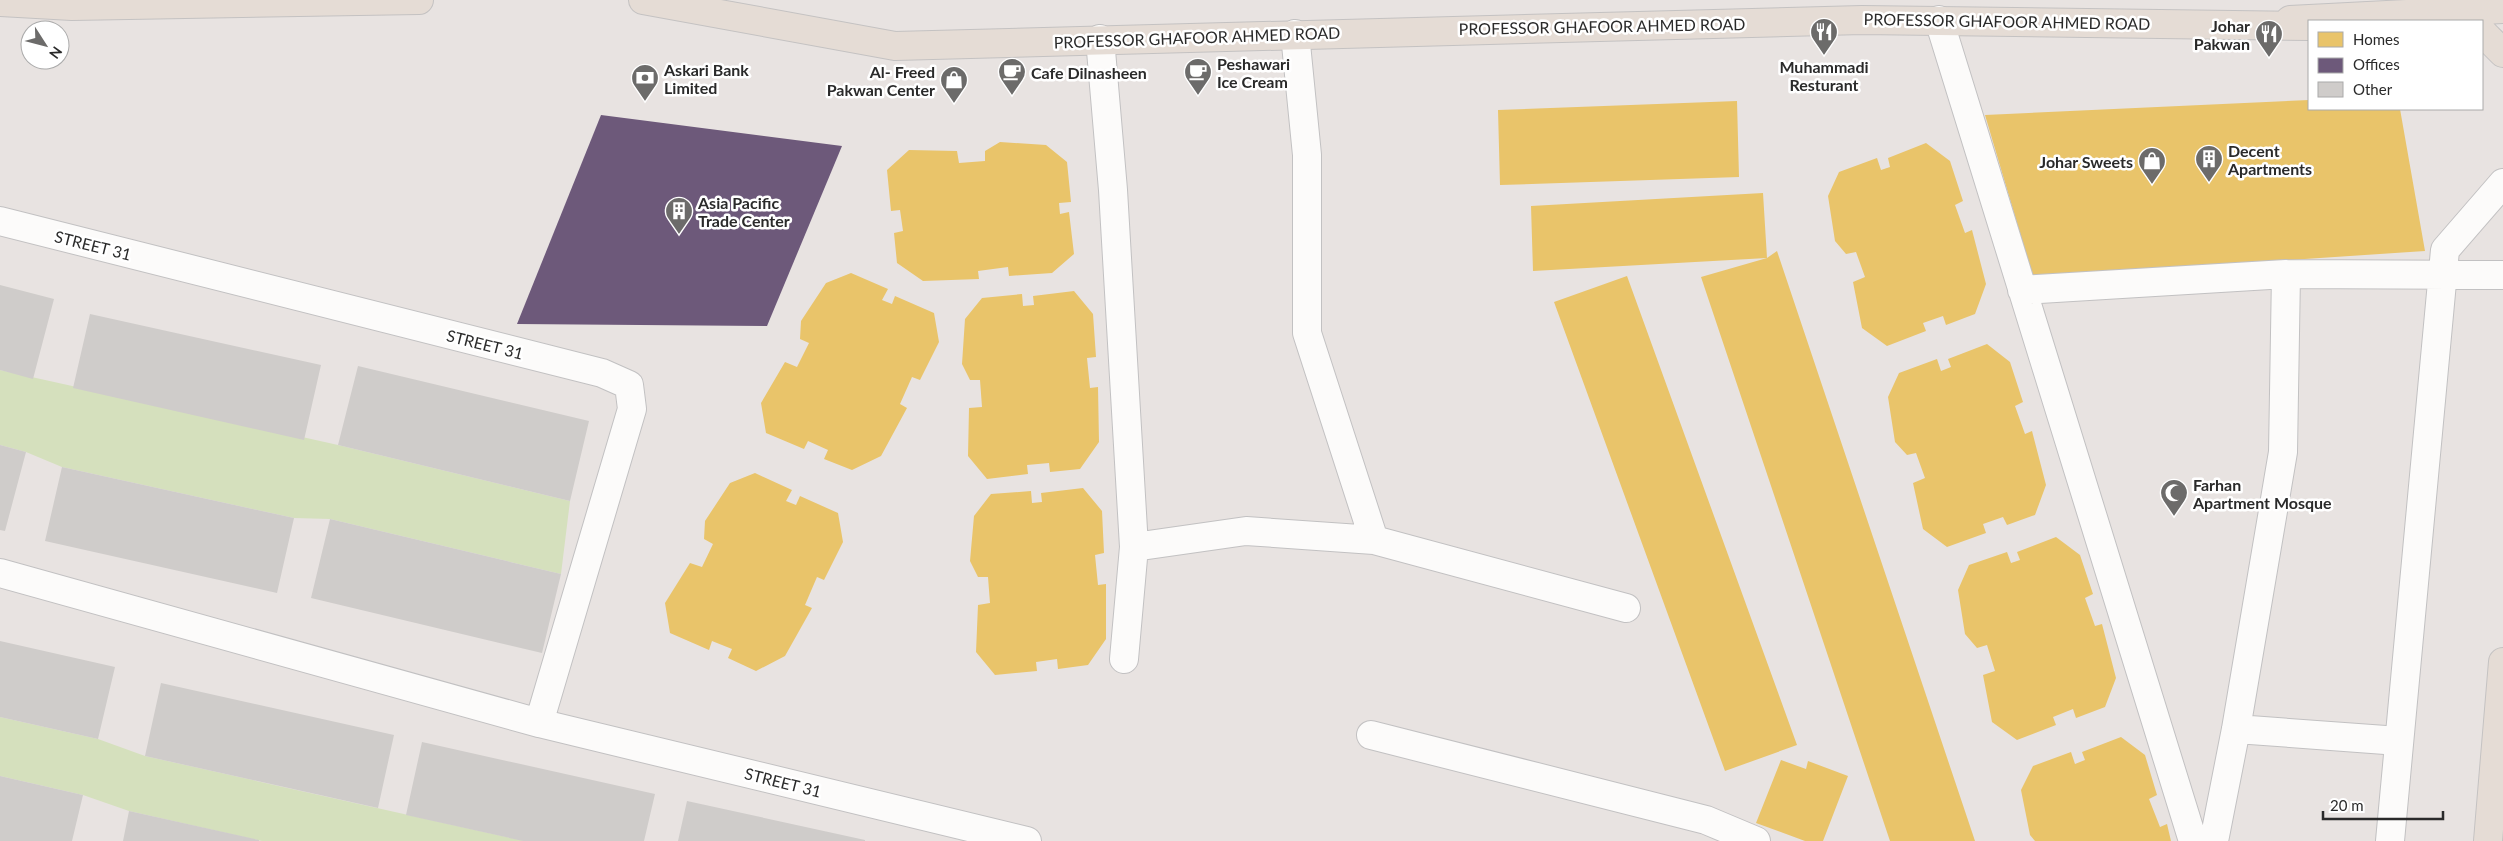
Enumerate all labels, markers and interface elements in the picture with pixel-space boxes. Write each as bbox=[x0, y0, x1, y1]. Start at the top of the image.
street label: PROFESSOR GHAFOOR AHMED ROAD bbox=[1864, 9, 2150, 33]
street label: PROFESSOR GHAFOOR AHMED ROAD bbox=[1459, 14, 1745, 38]
place label: Johar Pakwan bbox=[2194, 16, 2250, 53]
restaurant icon: Muhammadi Resturant bbox=[1809, 17, 1839, 56]
restaurant icon: Johar Pakwan bbox=[2254, 19, 2284, 58]
north arrow bbox=[20, 20, 70, 70]
legend bbox=[2308, 20, 2483, 110]
street label: PROFESSOR GHAFOOR AHMED ROAD bbox=[1053, 23, 1341, 51]
text: Homes bbox=[2353, 30, 2399, 48]
text: N bbox=[46, 44, 66, 62]
place label: Peshawari Ice Cream bbox=[1217, 54, 1290, 91]
text: Offices bbox=[2353, 55, 2400, 73]
cafe icon: Cafe Dilnasheen bbox=[997, 57, 1027, 96]
cafe icon: Peshawari Ice Cream bbox=[1183, 57, 1213, 96]
place label: Muhammadi Resturant bbox=[1779, 57, 1869, 94]
place label: Askari Bank Limited bbox=[663, 60, 749, 97]
place label: Al- Freed Pakwan Center bbox=[827, 62, 935, 99]
bank icon: Askari Bank Limited bbox=[630, 63, 660, 102]
place label: Cafe Dilnasheen bbox=[1031, 63, 1147, 82]
shop icon: Al- Freed Pakwan Center bbox=[939, 65, 969, 104]
text: Other bbox=[2353, 80, 2393, 98]
place label: Decent Apartments bbox=[2227, 141, 2312, 178]
building icon: Decent Apartments bbox=[2194, 144, 2224, 183]
shop icon: Johar Sweets bbox=[2137, 146, 2167, 185]
place label: Johar Sweets bbox=[2039, 152, 2133, 171]
place label: Asia Pacific Trade Center bbox=[697, 193, 790, 230]
building icon: Asia Pacific Trade Center bbox=[664, 196, 694, 235]
street label: STREET 31 bbox=[53, 226, 133, 264]
street label: STREET 31 bbox=[445, 325, 525, 363]
place label: Farhan Apartment Mosque bbox=[2192, 475, 2332, 512]
mosque icon: Farhan Apartment Mosque bbox=[2159, 478, 2189, 517]
street label: STREET 31 bbox=[743, 763, 823, 801]
scale bar bbox=[2323, 788, 2443, 820]
text: 20 m bbox=[2330, 796, 2364, 814]

